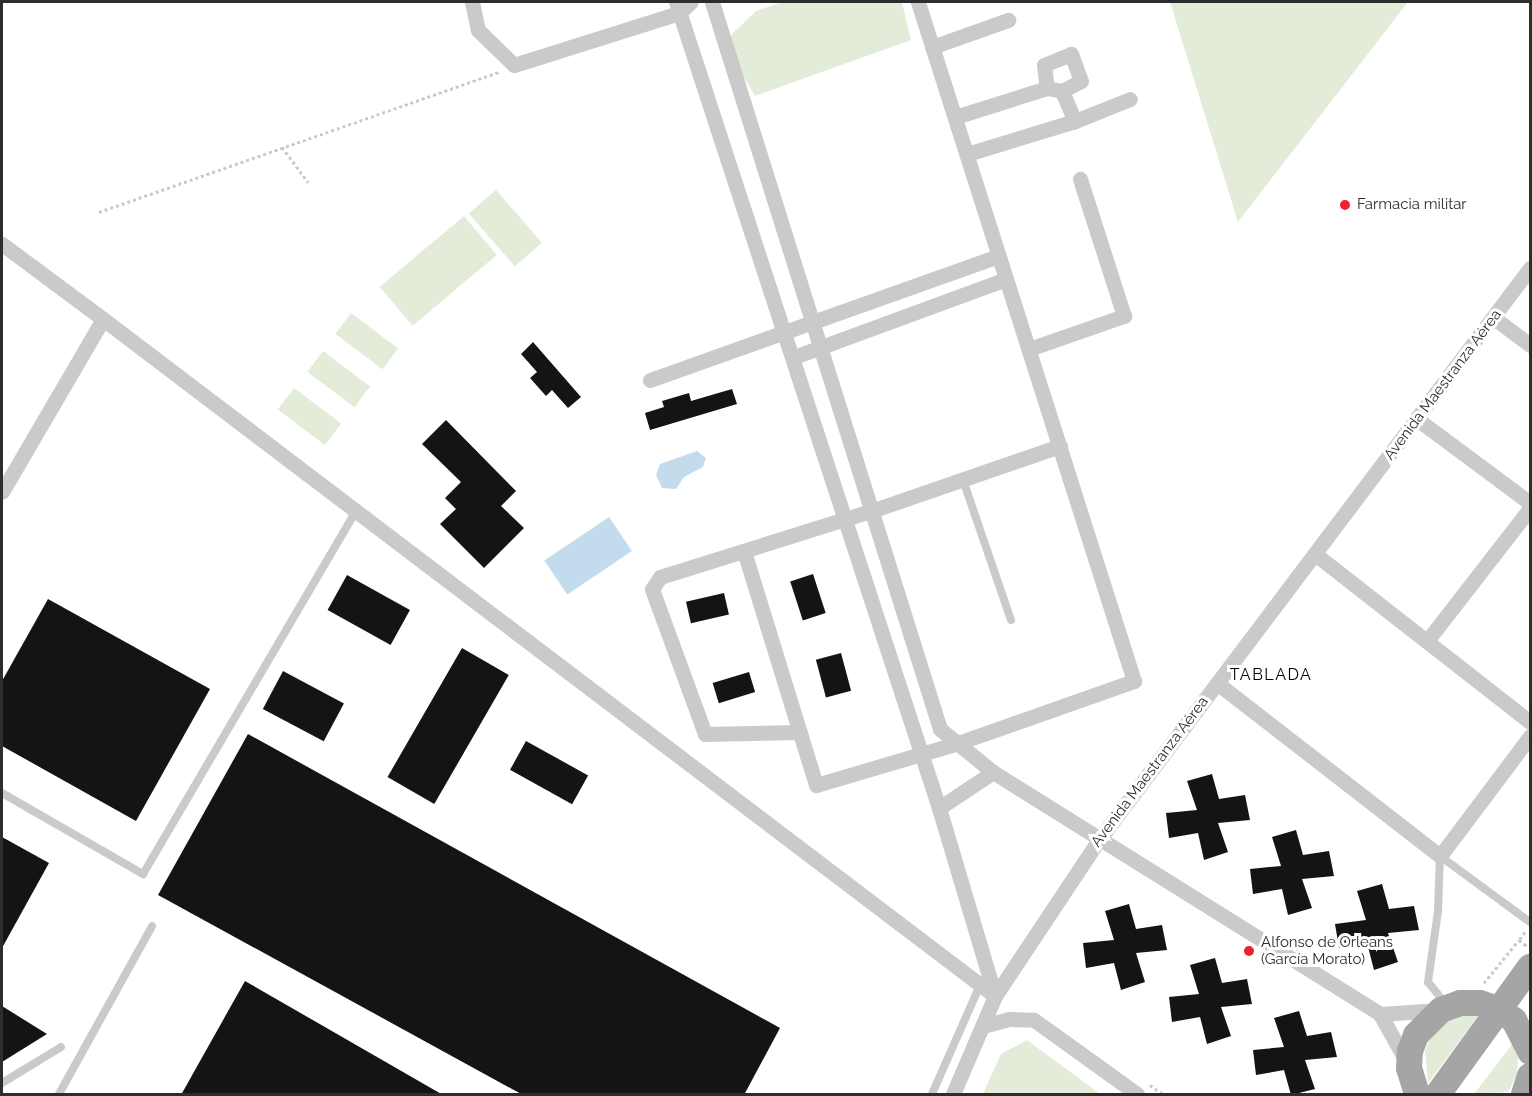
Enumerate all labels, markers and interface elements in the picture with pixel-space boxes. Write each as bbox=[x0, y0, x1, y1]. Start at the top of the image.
place label: Farmacia militar bbox=[1357, 196, 1467, 214]
marker: Farmacia militar bbox=[1338, 198, 1352, 212]
street label: Avenida Maestranza Aérea bbox=[1380, 306, 1506, 464]
district label: TABLADA bbox=[1230, 665, 1312, 685]
street label: Avenida Maestranza Aérea bbox=[1087, 693, 1213, 851]
place label: Alfonso de Orleans (García Morato) bbox=[1261, 933, 1393, 968]
marker: Alfonso de Orleans (García Morato) bbox=[1242, 944, 1256, 958]

